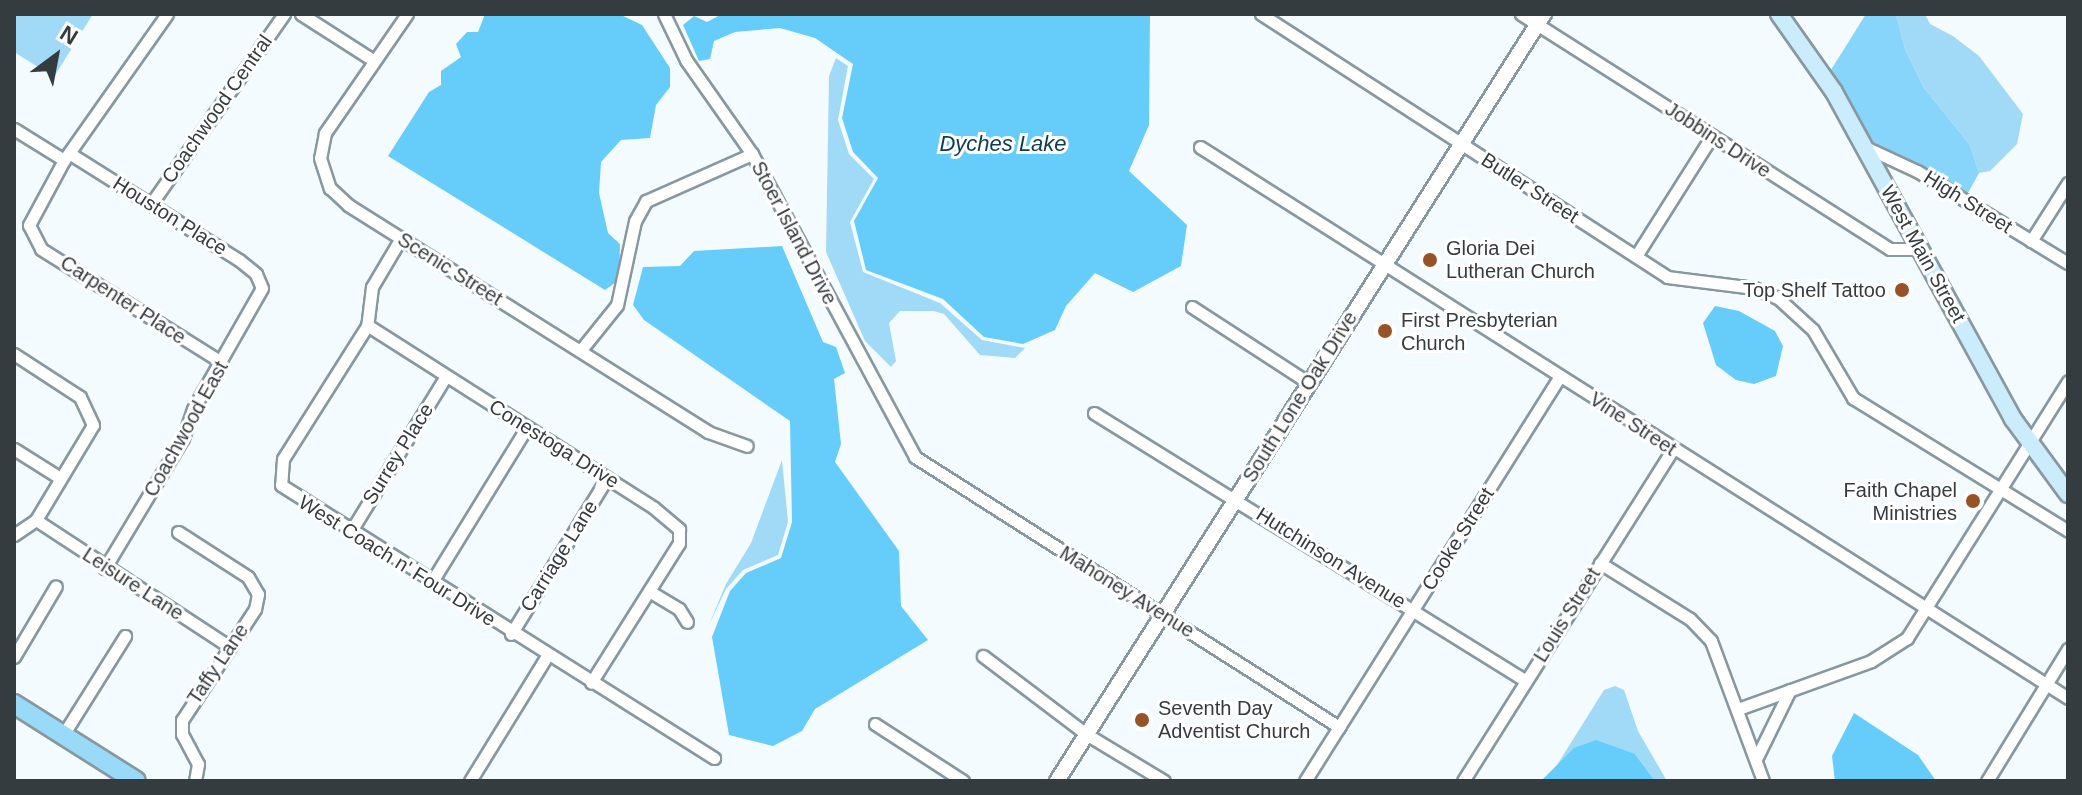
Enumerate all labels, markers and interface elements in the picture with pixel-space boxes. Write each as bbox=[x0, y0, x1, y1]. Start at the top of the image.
north arrow bbox=[16, 16, 96, 96]
text: N bbox=[56, 20, 82, 50]
street label: Coachwood Central bbox=[157, 30, 277, 188]
street label: Jobbins Drive bbox=[1661, 97, 1775, 183]
water label: Dyches Lake bbox=[939, 131, 1067, 157]
street label: Butler Street bbox=[1477, 148, 1583, 228]
street label: Stoer Island Drive bbox=[746, 157, 842, 309]
street label: High Street bbox=[1919, 165, 2017, 239]
street label: Houston Place bbox=[108, 171, 232, 261]
street label: West Main Street bbox=[1875, 181, 1971, 327]
street label: Scenic Street bbox=[393, 227, 507, 311]
place label: Gloria Dei Lutheran Church bbox=[1446, 236, 1595, 283]
street label: Carpenter Place bbox=[56, 251, 190, 349]
marker: Gloria Dei Lutheran Church bbox=[1421, 251, 1439, 269]
place label: Top Shelf Tattoo bbox=[1743, 278, 1886, 302]
marker: Top Shelf Tattoo bbox=[1893, 281, 1911, 299]
street label: South Lone Oak Drive bbox=[1238, 307, 1362, 487]
place label: First Presbyterian Church bbox=[1401, 308, 1558, 355]
marker: First Presbyterian Church bbox=[1376, 322, 1394, 340]
street label: Coachwood East bbox=[139, 357, 233, 501]
street label: Vine Street bbox=[1585, 387, 1681, 461]
street label: Conestoga Drive bbox=[484, 394, 624, 494]
street label: Surrey Place bbox=[357, 399, 439, 509]
place label: Faith Chapel Ministries bbox=[1844, 478, 1957, 525]
street label: Cooke Street bbox=[1417, 483, 1499, 595]
street label: West Coach n' Four Drive bbox=[294, 490, 500, 632]
marker: Faith Chapel Ministries bbox=[1964, 492, 1982, 510]
street label: Carriage Lane bbox=[515, 496, 603, 616]
street label: Hutchinson Avenue bbox=[1251, 502, 1411, 614]
street label: Mahoney Avenue bbox=[1055, 541, 1199, 643]
street label: Leisure Lane bbox=[78, 542, 188, 626]
street label: Louis Street bbox=[1529, 563, 1605, 667]
street label: Taffy Lane bbox=[182, 619, 254, 709]
place label: Seventh Day Adventist Church bbox=[1158, 696, 1310, 743]
marker: Seventh Day Adventist Church bbox=[1133, 711, 1151, 729]

